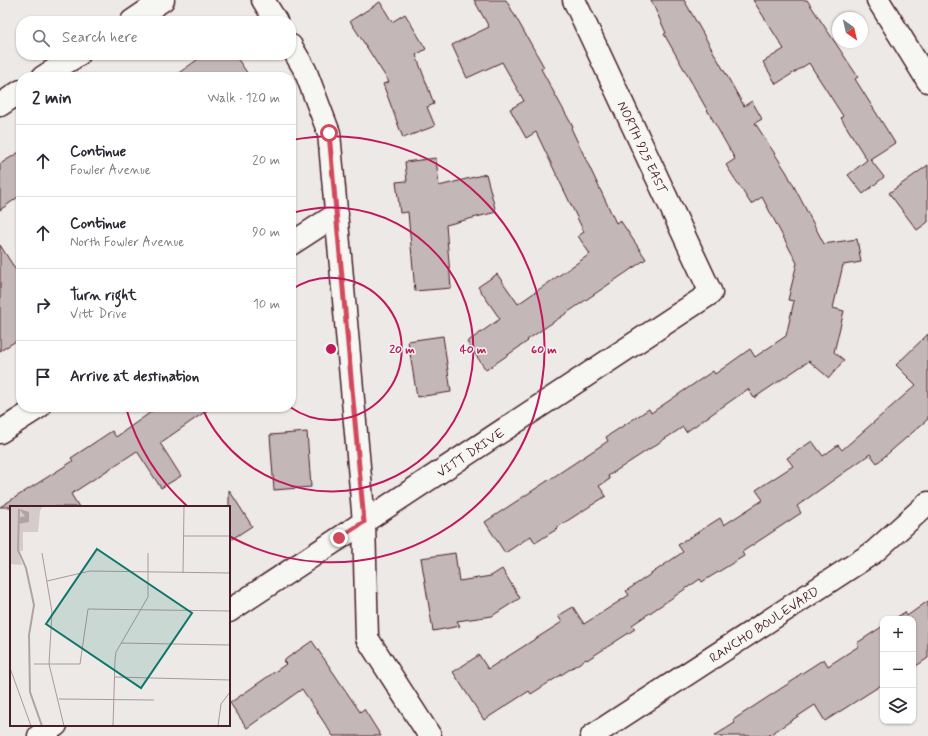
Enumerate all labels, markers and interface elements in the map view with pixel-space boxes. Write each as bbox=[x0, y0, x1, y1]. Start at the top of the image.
north arrow bbox=[832, 12, 868, 48]
search box bbox=[16, 16, 296, 60]
icon: search bbox=[30, 27, 52, 49]
text: Search here bbox=[62, 28, 138, 48]
text: 2 min bbox=[32, 87, 72, 109]
text: Walk · 120 m bbox=[208, 90, 280, 107]
street label: NORTH 925 EAST bbox=[613, 99, 671, 198]
route start bbox=[320, 124, 338, 142]
text: Continue bbox=[70, 142, 126, 162]
icon: ahead bbox=[32, 150, 54, 172]
text: 20 m bbox=[252, 152, 280, 169]
text: Fowler Avenue bbox=[70, 162, 151, 179]
text: Continue bbox=[70, 214, 126, 234]
icon: ahead bbox=[32, 222, 54, 244]
text: 90 m bbox=[252, 224, 280, 241]
text: North Fowler Avenue bbox=[70, 234, 184, 251]
text: Turn right bbox=[70, 286, 137, 306]
icon: right bbox=[32, 294, 54, 316]
text: 10 m bbox=[253, 296, 280, 313]
text: Vitt Drive bbox=[70, 306, 127, 323]
centre of rings bbox=[324, 342, 338, 356]
text: 20 m bbox=[389, 342, 415, 358]
text: 40 m bbox=[460, 342, 487, 358]
text: 60 m bbox=[531, 342, 557, 358]
icon: arrive bbox=[32, 366, 54, 388]
text: Arrive at destination bbox=[70, 367, 199, 387]
street label: VITT DRIVE bbox=[434, 425, 508, 482]
inset map bbox=[10, 506, 230, 726]
route end bbox=[330, 529, 348, 547]
street label: RANCHO BOULEVARD bbox=[706, 583, 823, 667]
map controls bbox=[880, 616, 916, 724]
button: + bbox=[880, 616, 916, 652]
button: − bbox=[880, 652, 916, 688]
button: layers bbox=[880, 688, 916, 724]

